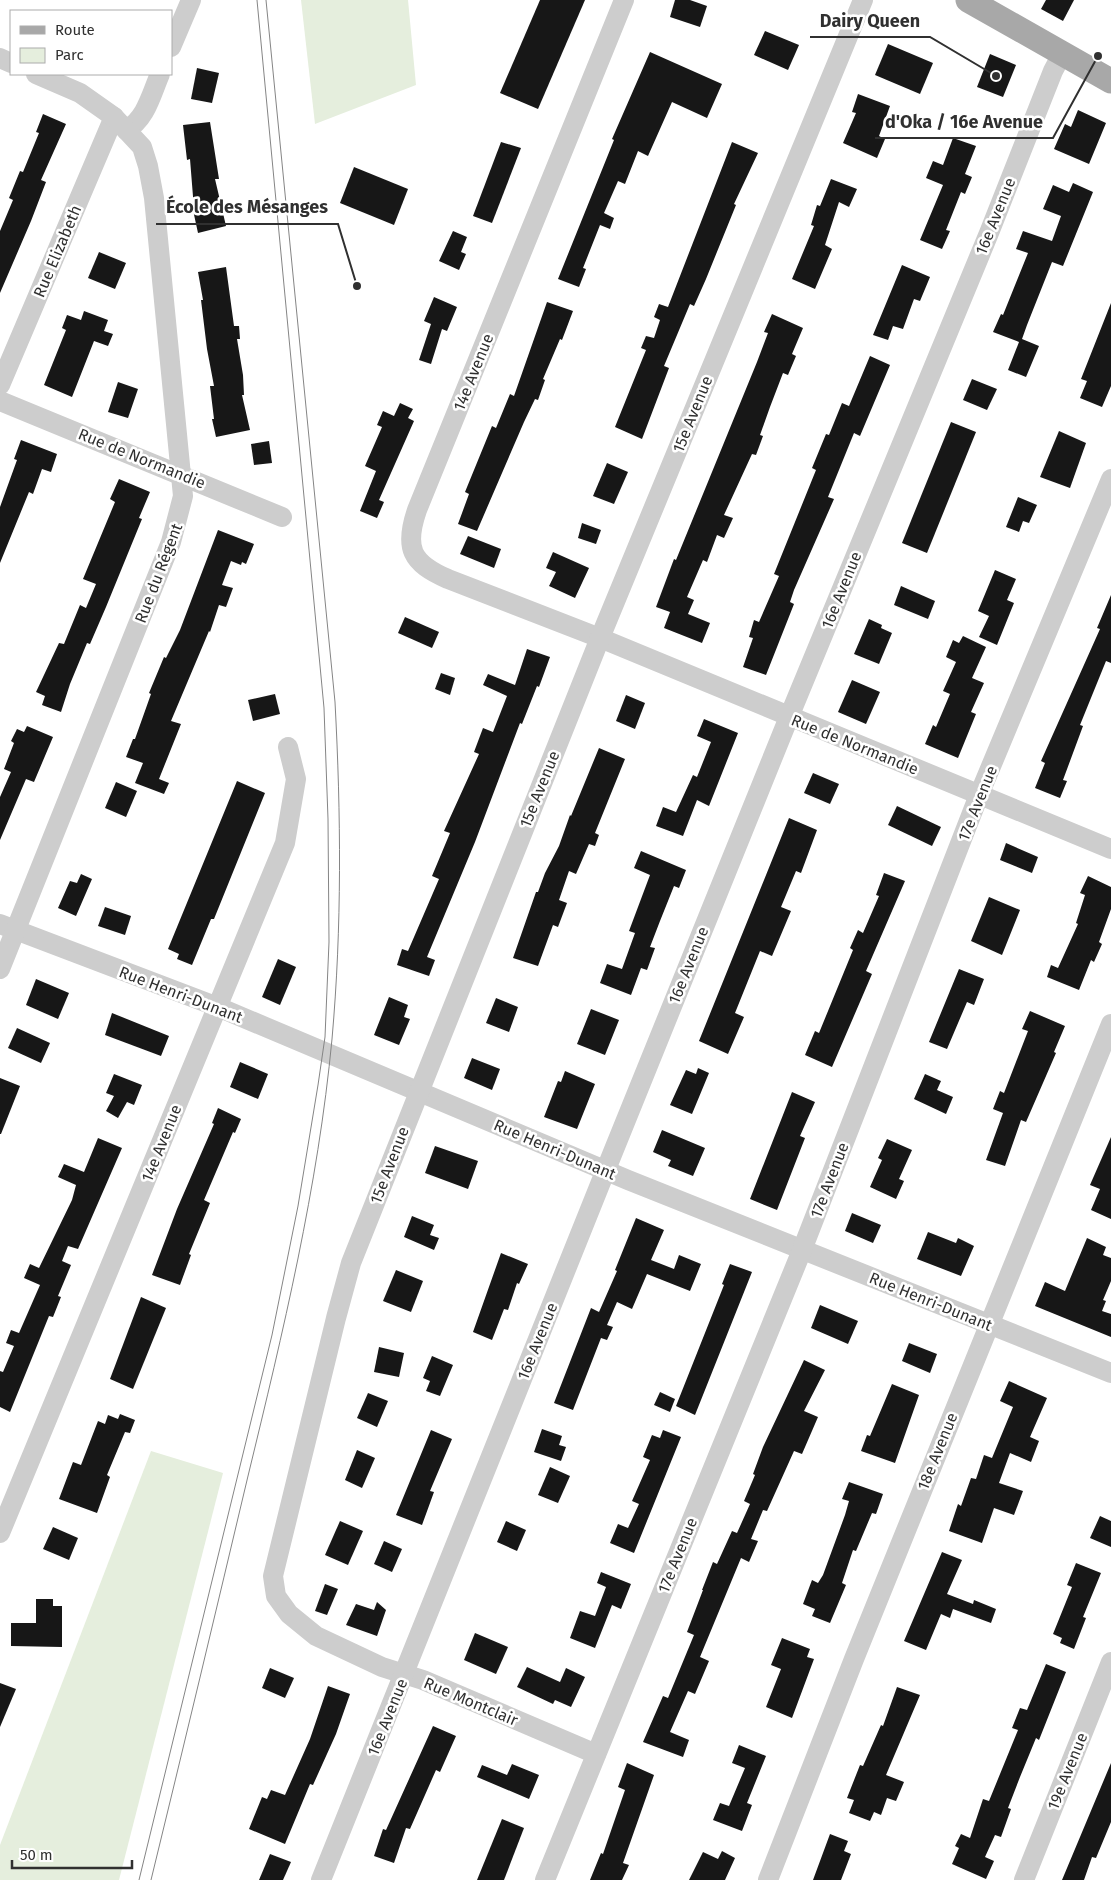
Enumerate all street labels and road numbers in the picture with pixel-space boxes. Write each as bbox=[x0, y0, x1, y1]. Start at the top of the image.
street label: 16e Avenue bbox=[971, 175, 1020, 258]
street label: Rue Elizabeth bbox=[29, 202, 85, 300]
street label: 14e Avenue bbox=[449, 331, 498, 414]
street label: 15e Avenue bbox=[668, 373, 716, 455]
street label: Rue de Normandie bbox=[75, 424, 208, 493]
street label: Rue du Régent bbox=[131, 520, 186, 626]
street label: 16e Avenue bbox=[817, 549, 866, 632]
street label: Rue de Normandie bbox=[788, 710, 921, 779]
street label: 15e Avenue bbox=[515, 748, 563, 830]
street label: 17e Avenue bbox=[954, 763, 1001, 844]
street label: 16e Avenue bbox=[664, 924, 713, 1007]
street label: Rue Henri-Dunant bbox=[116, 962, 246, 1027]
street label: 14e Avenue bbox=[137, 1102, 186, 1185]
street label: Rue Henri-Dunant bbox=[491, 1115, 619, 1184]
street label: 15e Avenue bbox=[366, 1124, 413, 1206]
street label: 17e Avenue bbox=[806, 1140, 853, 1221]
street label: Rue Henri-Dunant bbox=[867, 1268, 995, 1335]
street label: 16e Avenue bbox=[513, 1300, 562, 1383]
street label: 18e Avenue bbox=[913, 1410, 962, 1493]
street label: 17e Avenue bbox=[654, 1515, 701, 1596]
street label: Rue Montclair bbox=[421, 1673, 521, 1730]
street label: 16e Avenue bbox=[363, 1676, 412, 1759]
street label: 19e Avenue bbox=[1043, 1730, 1092, 1812]

